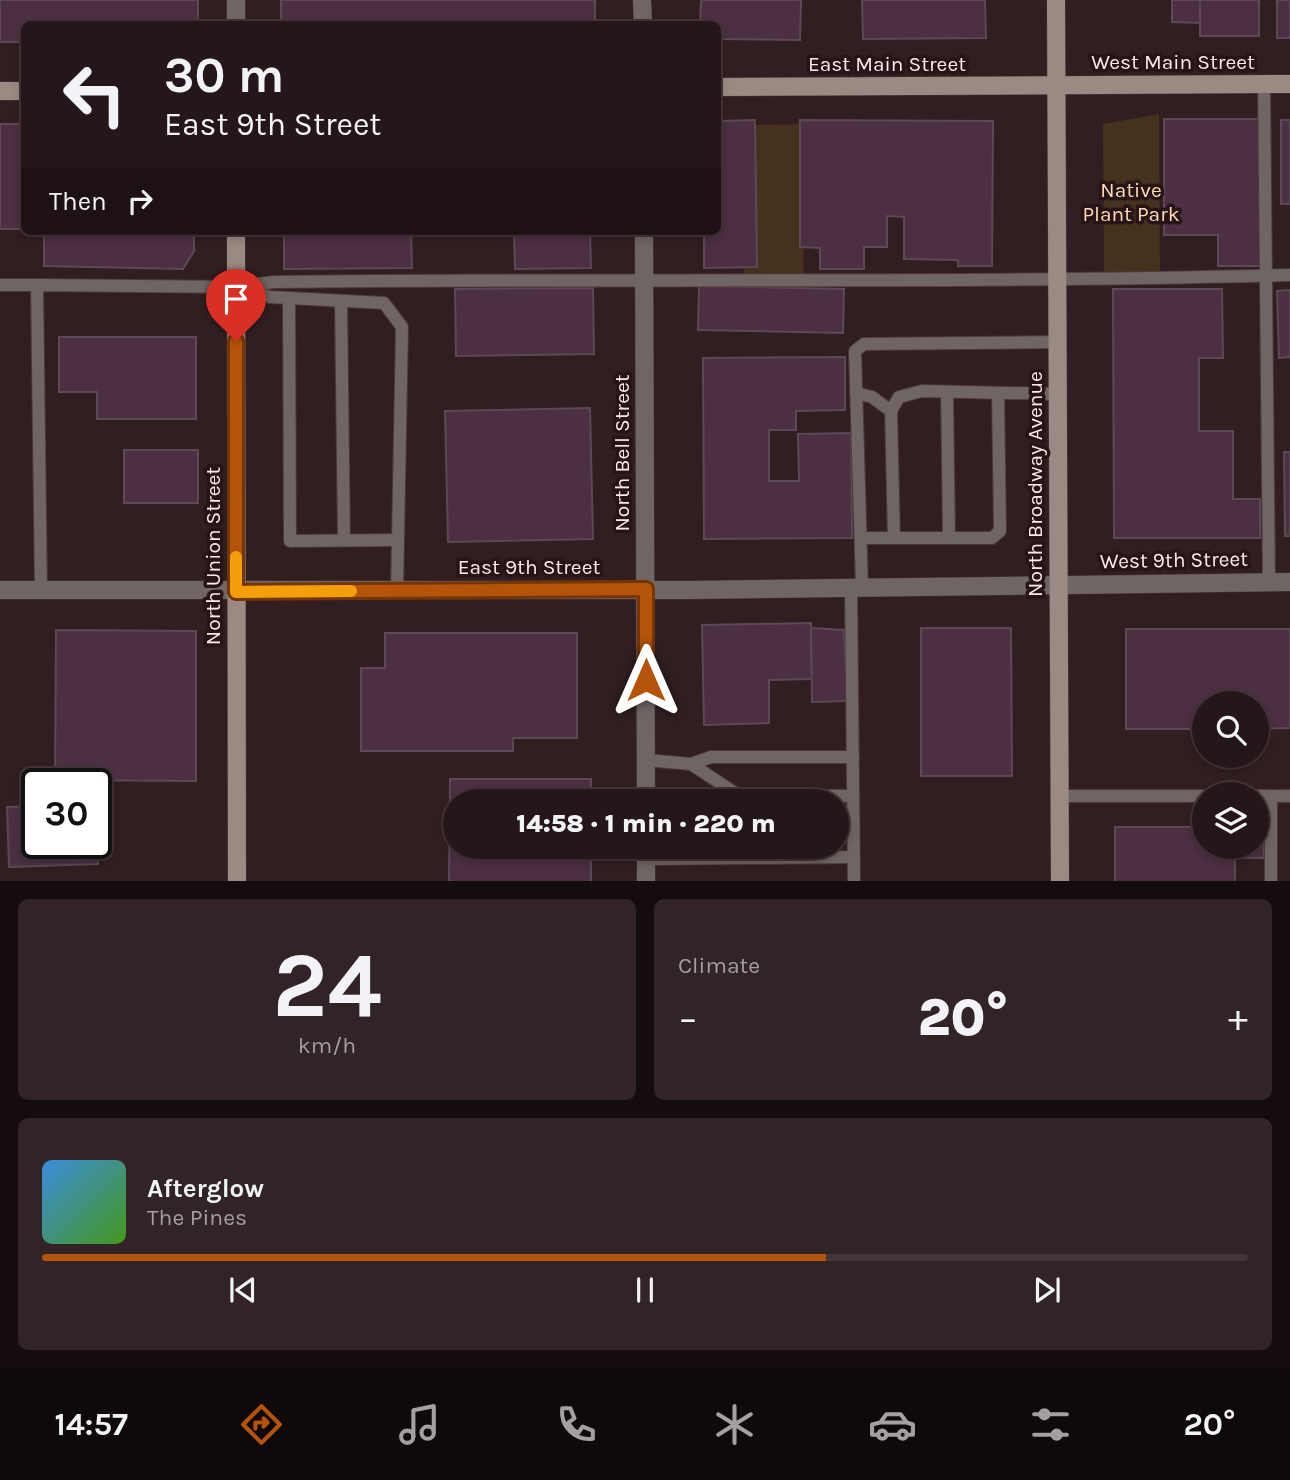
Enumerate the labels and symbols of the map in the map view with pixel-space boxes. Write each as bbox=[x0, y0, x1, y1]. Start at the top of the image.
street label: West Main Street bbox=[1091, 50, 1255, 74]
street label: East Main Street bbox=[808, 52, 966, 76]
park label: Native Plant Park bbox=[1082, 178, 1180, 226]
pin bbox=[206, 269, 266, 341]
street label: North Broadway Avenue bbox=[1023, 371, 1047, 597]
street label: North Bell Street bbox=[610, 374, 634, 532]
street label: North Union Street bbox=[201, 467, 225, 645]
street label: West 9th Street bbox=[1100, 547, 1248, 573]
street label: East 9th Street bbox=[458, 555, 600, 579]
position arrow bbox=[609, 643, 683, 717]
speed limit sign: 30 bbox=[21, 768, 112, 859]

